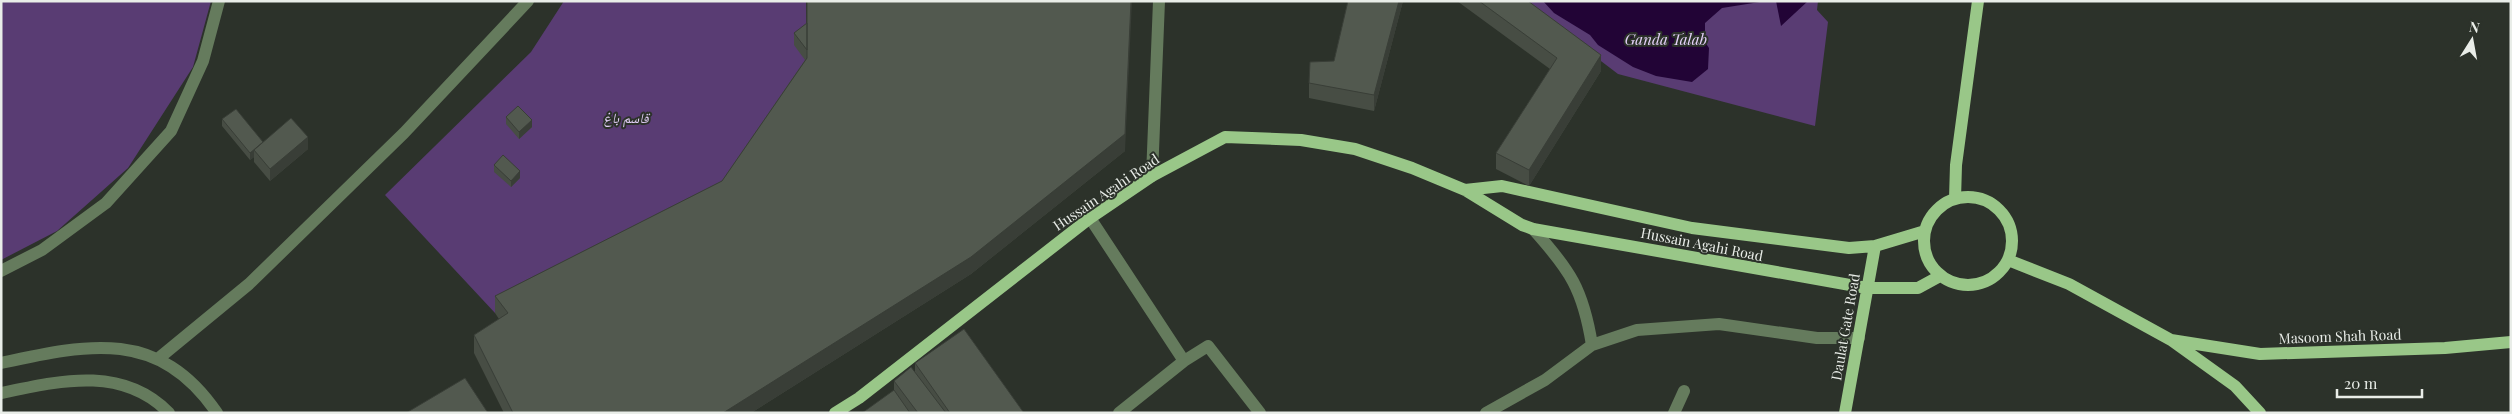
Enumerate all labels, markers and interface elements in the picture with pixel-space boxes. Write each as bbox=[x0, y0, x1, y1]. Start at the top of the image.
north arrow bbox=[2447, 15, 2497, 65]
text: N bbox=[2468, 16, 2481, 37]
water label: Ganda Talab bbox=[1625, 29, 1707, 49]
park label: قاسم باغ bbox=[603, 108, 650, 128]
street label: Hussain Agahi Road bbox=[1049, 149, 1163, 235]
street label: Hussain Agahi Road bbox=[1639, 223, 1765, 265]
street label: Daulat Gate Road bbox=[1826, 272, 1864, 382]
street label: Masoom Shah Road bbox=[2278, 324, 2402, 348]
scale bar bbox=[2337, 366, 2422, 398]
text: 20 m bbox=[2344, 373, 2378, 393]

